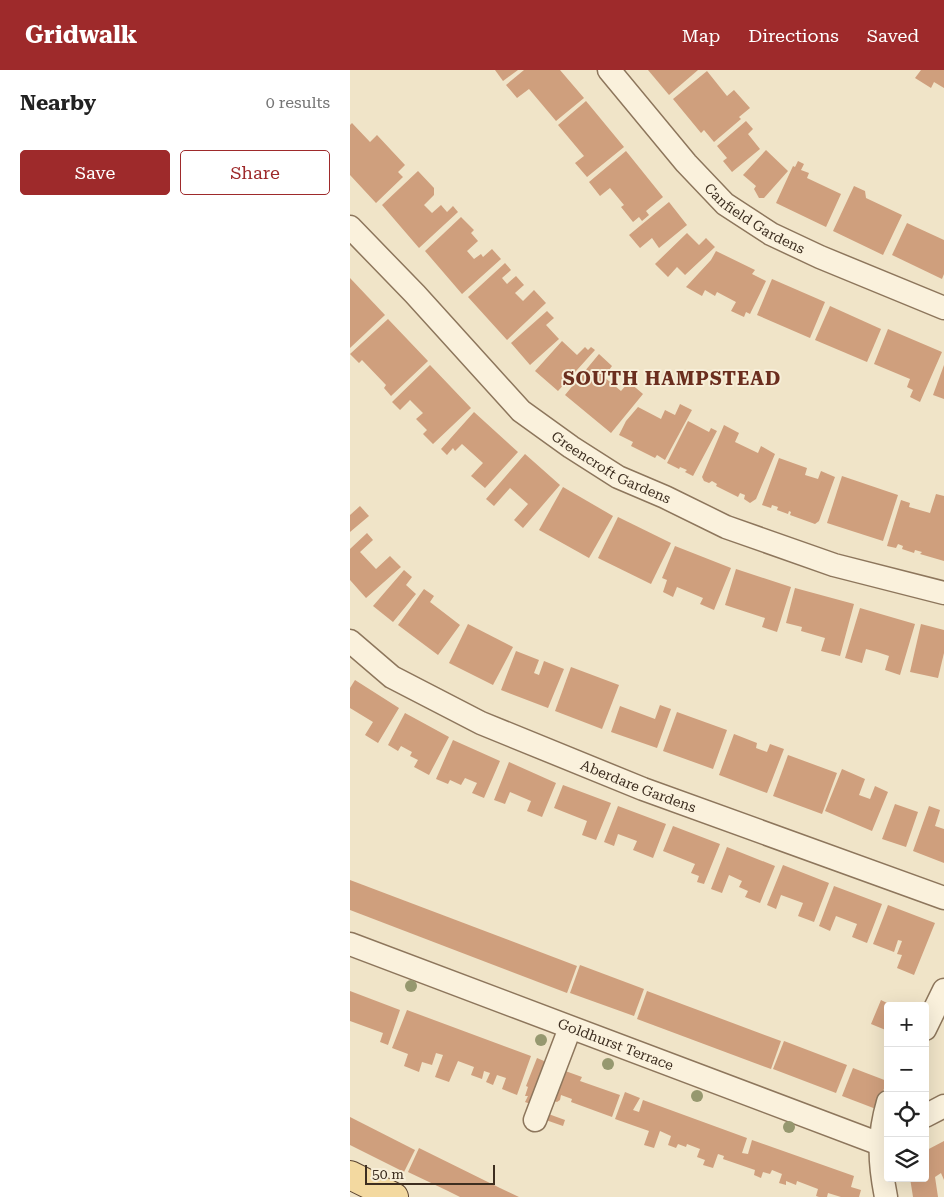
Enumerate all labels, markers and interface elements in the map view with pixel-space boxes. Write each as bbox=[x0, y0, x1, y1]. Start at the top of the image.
text: Gridwalk bbox=[25, 21, 137, 49]
text: Map bbox=[682, 25, 720, 46]
text: Directions bbox=[748, 25, 839, 46]
text: Saved bbox=[867, 25, 919, 46]
text: Nearby bbox=[20, 91, 96, 115]
text: 0 results bbox=[266, 93, 330, 112]
button: Save bbox=[20, 150, 170, 195]
button: Share bbox=[180, 150, 330, 195]
street label: Canfield Gardens bbox=[701, 180, 808, 257]
district label: SOUTH HAMPSTEAD bbox=[563, 367, 781, 390]
street label: Greencroft Gardens bbox=[549, 428, 674, 507]
street label: Aberdare Gardens bbox=[578, 756, 699, 816]
map controls bbox=[884, 1002, 929, 1182]
button: + bbox=[884, 1002, 929, 1047]
street label: Goldhurst Terrace bbox=[556, 1015, 676, 1073]
button: − bbox=[884, 1047, 929, 1092]
button: locate bbox=[884, 1092, 929, 1137]
button: layers bbox=[884, 1137, 929, 1182]
scale bar bbox=[365, 1162, 495, 1185]
text: 50 m bbox=[372, 1166, 404, 1182]

